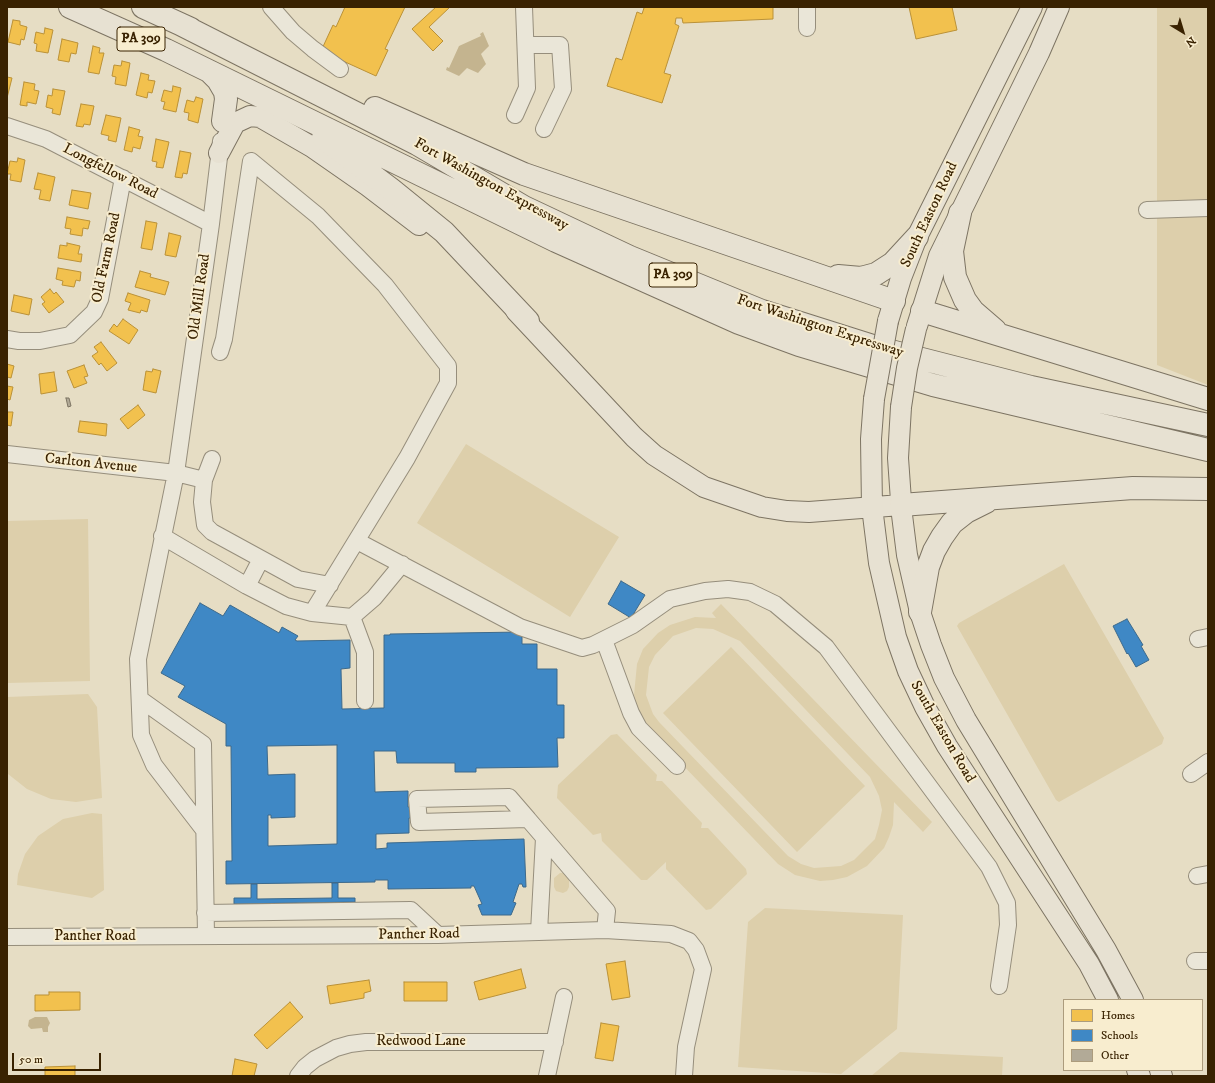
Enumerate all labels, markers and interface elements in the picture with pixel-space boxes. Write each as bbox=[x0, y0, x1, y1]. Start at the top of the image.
north arrow bbox=[1163, 12, 1203, 52]
road number: PA 309 bbox=[117, 27, 165, 51]
text: N bbox=[1183, 33, 1198, 50]
street label: Fort Washington Expressway bbox=[411, 135, 571, 235]
street label: Longfellow Road bbox=[59, 140, 161, 204]
street label: South Easton Road bbox=[898, 159, 962, 271]
street label: Old Farm Road bbox=[89, 211, 125, 305]
street label: Old Mill Road bbox=[185, 253, 215, 341]
road number: PA 309 bbox=[649, 263, 697, 287]
street label: Fort Washington Expressway bbox=[734, 292, 906, 362]
street label: Carlton Avenue bbox=[44, 450, 138, 478]
street label: South Easton Road bbox=[906, 678, 978, 786]
street label: Panther Road bbox=[378, 925, 460, 945]
street label: Panther Road bbox=[54, 928, 136, 946]
legend bbox=[1063, 999, 1203, 1071]
text: Homes bbox=[1101, 1008, 1135, 1023]
text: Schools bbox=[1101, 1028, 1138, 1043]
street label: Redwood Lane bbox=[376, 1033, 466, 1051]
scale bar bbox=[14, 1045, 103, 1071]
text: Other bbox=[1101, 1048, 1129, 1063]
text: 50 m bbox=[19, 1052, 43, 1067]

